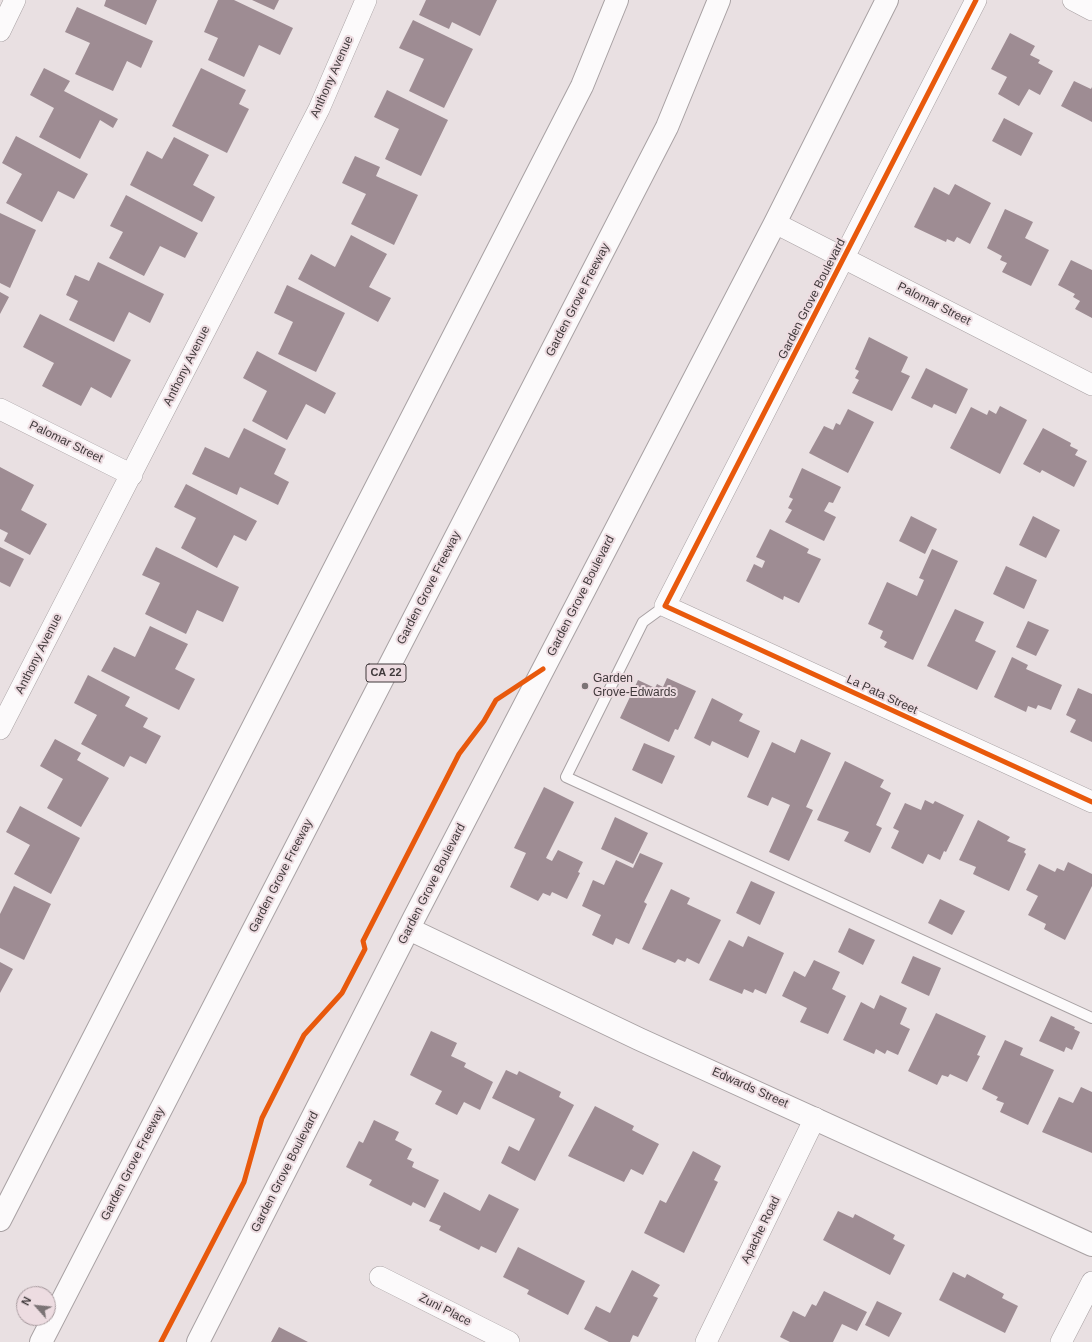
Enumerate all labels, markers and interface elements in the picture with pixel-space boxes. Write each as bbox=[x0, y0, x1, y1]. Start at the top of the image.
street label: Anthony Avenue bbox=[308, 34, 356, 120]
street label: Garden Grove Boulevard bbox=[775, 236, 849, 362]
street label: Garden Grove Freeway bbox=[543, 241, 613, 359]
street label: Palomar Street bbox=[895, 279, 973, 329]
street label: Anthony Avenue bbox=[161, 324, 213, 408]
street label: Palomar Street bbox=[27, 418, 105, 466]
street label: Garden Grove Freeway bbox=[394, 529, 464, 647]
street label: Garden Grove Boulevard bbox=[544, 533, 618, 659]
street label: Anthony Avenue bbox=[13, 612, 65, 696]
road number: CA 22 bbox=[366, 664, 406, 682]
place label: Garden Grove-Edwards bbox=[593, 672, 676, 700]
street label: La Pata Street bbox=[844, 672, 920, 718]
marker: Garden Grove-Edwards bbox=[580, 681, 590, 691]
street label: Garden Grove Freeway bbox=[246, 817, 316, 935]
street label: Garden Grove Boulevard bbox=[395, 821, 469, 947]
street label: Edwards Street bbox=[710, 1065, 790, 1111]
street label: Garden Grove Freeway bbox=[98, 1105, 168, 1223]
street label: Garden Grove Boulevard bbox=[248, 1109, 322, 1235]
street label: Apache Road bbox=[739, 1194, 783, 1266]
north arrow bbox=[16, 1286, 56, 1326]
street label: Zuni Place bbox=[416, 1291, 474, 1329]
text: N bbox=[19, 1295, 33, 1307]

